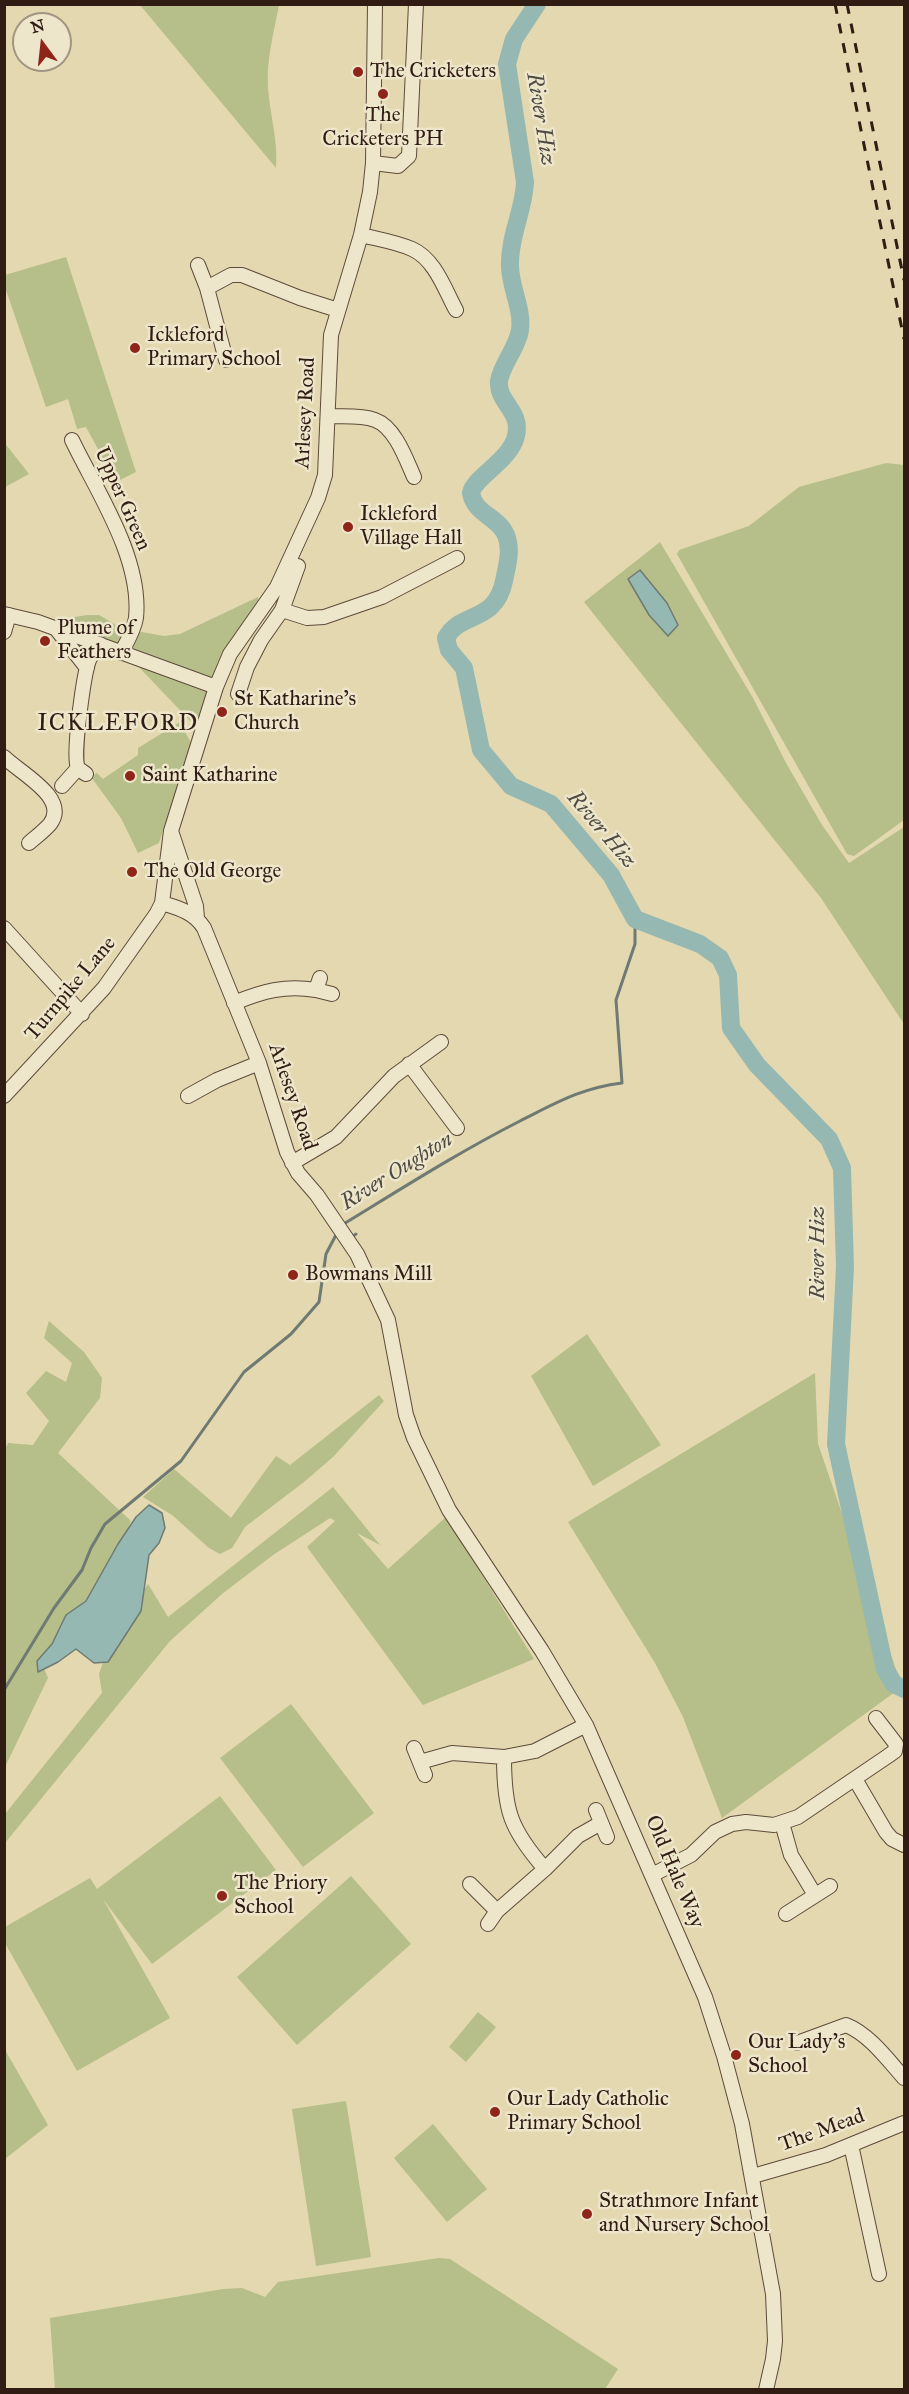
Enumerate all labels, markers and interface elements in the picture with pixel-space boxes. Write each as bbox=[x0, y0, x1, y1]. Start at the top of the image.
north arrow bbox=[12, 12, 72, 72]
text: N bbox=[29, 15, 47, 37]
place label: The Cricketers bbox=[370, 59, 496, 85]
marker: The Cricketers bbox=[351, 65, 365, 79]
water label: River Hiz bbox=[520, 71, 560, 167]
marker: The Cricketers PH bbox=[376, 87, 390, 101]
place label: The Cricketers PH bbox=[322, 103, 444, 153]
place label: Ickleford Primary School bbox=[147, 323, 281, 373]
marker: Ickleford Primary School bbox=[128, 341, 142, 355]
street label: Arlesey Road bbox=[290, 357, 322, 469]
street label: Upper Green bbox=[88, 443, 156, 555]
place label: Ickleford Village Hall bbox=[360, 502, 462, 552]
marker: Ickleford Village Hall bbox=[341, 520, 355, 534]
place label: Plume of Feathers bbox=[57, 616, 134, 666]
marker: Plume of Feathers bbox=[38, 634, 52, 648]
place label: St Katharine's Church bbox=[234, 687, 356, 737]
marker: St Katharine's Church bbox=[215, 705, 229, 719]
district label: ICKLEFORD bbox=[37, 710, 199, 738]
place label: Saint Katharine bbox=[142, 763, 277, 789]
marker: Saint Katharine bbox=[123, 769, 137, 783]
water label: River Hiz bbox=[561, 786, 641, 874]
place label: The Old George bbox=[144, 859, 281, 885]
marker: The Old George bbox=[125, 865, 139, 879]
street label: Turnpike Lane bbox=[20, 932, 122, 1046]
street label: Arlesey Road bbox=[262, 1040, 322, 1154]
water label: River Oughton bbox=[336, 1127, 458, 1217]
water label: River Hiz bbox=[806, 1206, 832, 1300]
place label: Bowmans Mill bbox=[305, 1262, 432, 1288]
marker: Bowmans Mill bbox=[286, 1268, 300, 1282]
street label: Old Hale Way bbox=[639, 1812, 709, 1932]
place label: The Priory School bbox=[234, 1871, 327, 1921]
marker: The Priory School bbox=[215, 1889, 229, 1903]
place label: Our Lady's School bbox=[748, 2030, 845, 2080]
marker: Our Lady's School bbox=[729, 2048, 743, 2062]
place label: Our Lady Catholic Primary School bbox=[507, 2087, 669, 2137]
street label: The Mead bbox=[776, 2104, 868, 2158]
marker: Our Lady Catholic Primary School bbox=[488, 2105, 502, 2119]
place label: Strathmore Infant and Nursery School bbox=[599, 2189, 769, 2239]
marker: Strathmore Infant and Nursery School bbox=[580, 2207, 594, 2221]

